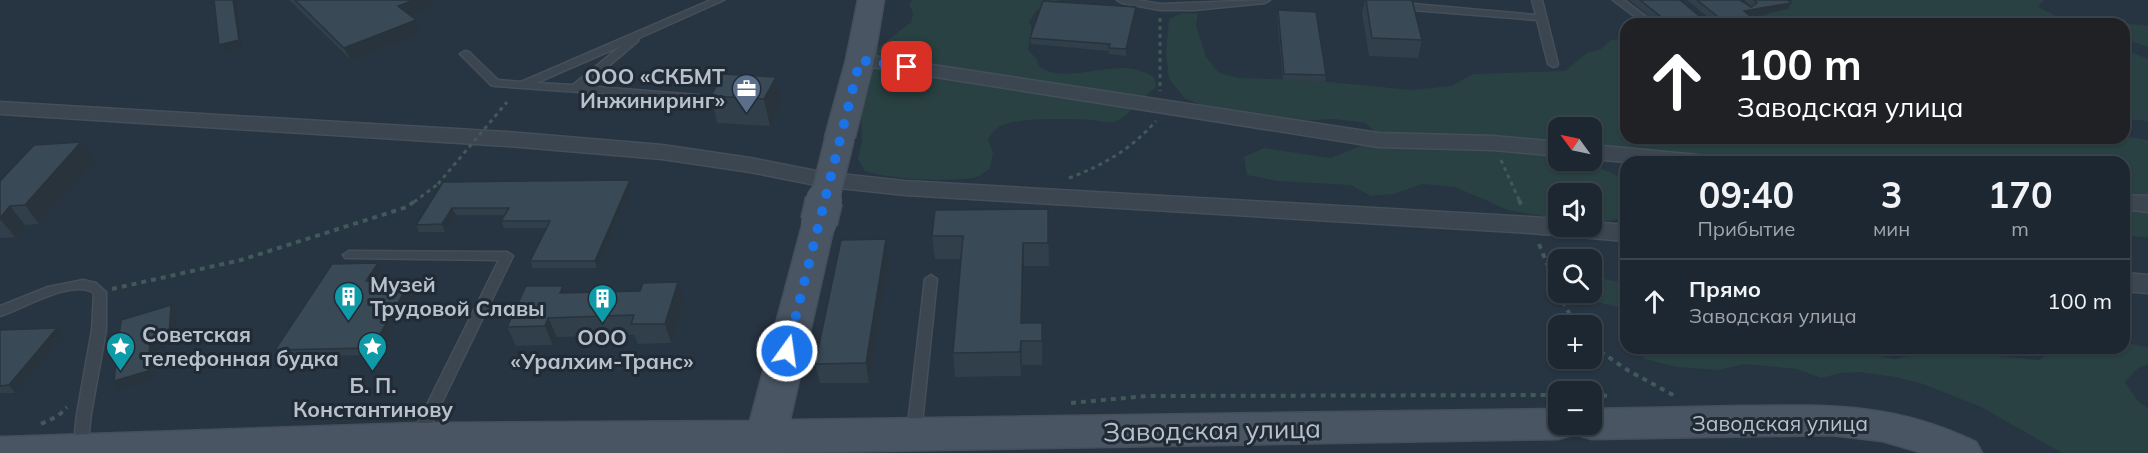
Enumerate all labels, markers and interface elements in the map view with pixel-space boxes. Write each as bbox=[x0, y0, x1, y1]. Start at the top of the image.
text: 100 m bbox=[1737, 38, 1862, 91]
pin bbox=[881, 41, 932, 92]
icon: ahead bbox=[1638, 42, 1716, 120]
icon: arrive bbox=[890, 50, 923, 83]
place label: ООО «СКБМТ Инжиниринг» bbox=[580, 63, 725, 113]
office icon: ООО «СКБМТ Инжиниринг» bbox=[730, 72, 762, 114]
text: Заводская улица bbox=[1737, 90, 1963, 124]
north arrow bbox=[1548, 117, 1602, 171]
map controls bbox=[1548, 117, 1602, 435]
text: 09:40 bbox=[1699, 172, 1794, 217]
text: 3 bbox=[1881, 172, 1902, 217]
text: 170 bbox=[1988, 172, 2053, 217]
button: sound bbox=[1548, 183, 1602, 237]
text: Прибытие bbox=[1697, 216, 1795, 241]
text: мин bbox=[1873, 216, 1910, 241]
text: m bbox=[2011, 216, 2029, 241]
button: search bbox=[1548, 249, 1602, 303]
place label: Музей Трудовой Славы bbox=[370, 271, 545, 321]
text: Прямо bbox=[1689, 275, 1761, 303]
building icon: Музей Трудовой Славы bbox=[333, 280, 365, 322]
building icon: ООО «Уралхим-Транс» bbox=[586, 282, 618, 324]
icon: ahead bbox=[1638, 285, 1671, 318]
text: 100 m bbox=[2047, 287, 2112, 315]
text: Заводская улица bbox=[1689, 303, 1857, 328]
button: + bbox=[1548, 315, 1602, 369]
position arrow bbox=[755, 319, 819, 383]
place label: Советская телефонная будка bbox=[142, 321, 339, 371]
place label: ООО «Уралхим-Транс» bbox=[510, 324, 694, 374]
place icon: Советская телефонная будка bbox=[105, 330, 137, 372]
place icon: Б. П. Константинову bbox=[357, 330, 389, 372]
place label: Б. П. Константинову bbox=[293, 372, 453, 422]
button: − bbox=[1548, 381, 1602, 435]
street label: Заводская улица bbox=[1692, 410, 1868, 436]
street label: Заводская улица bbox=[1103, 412, 1321, 448]

